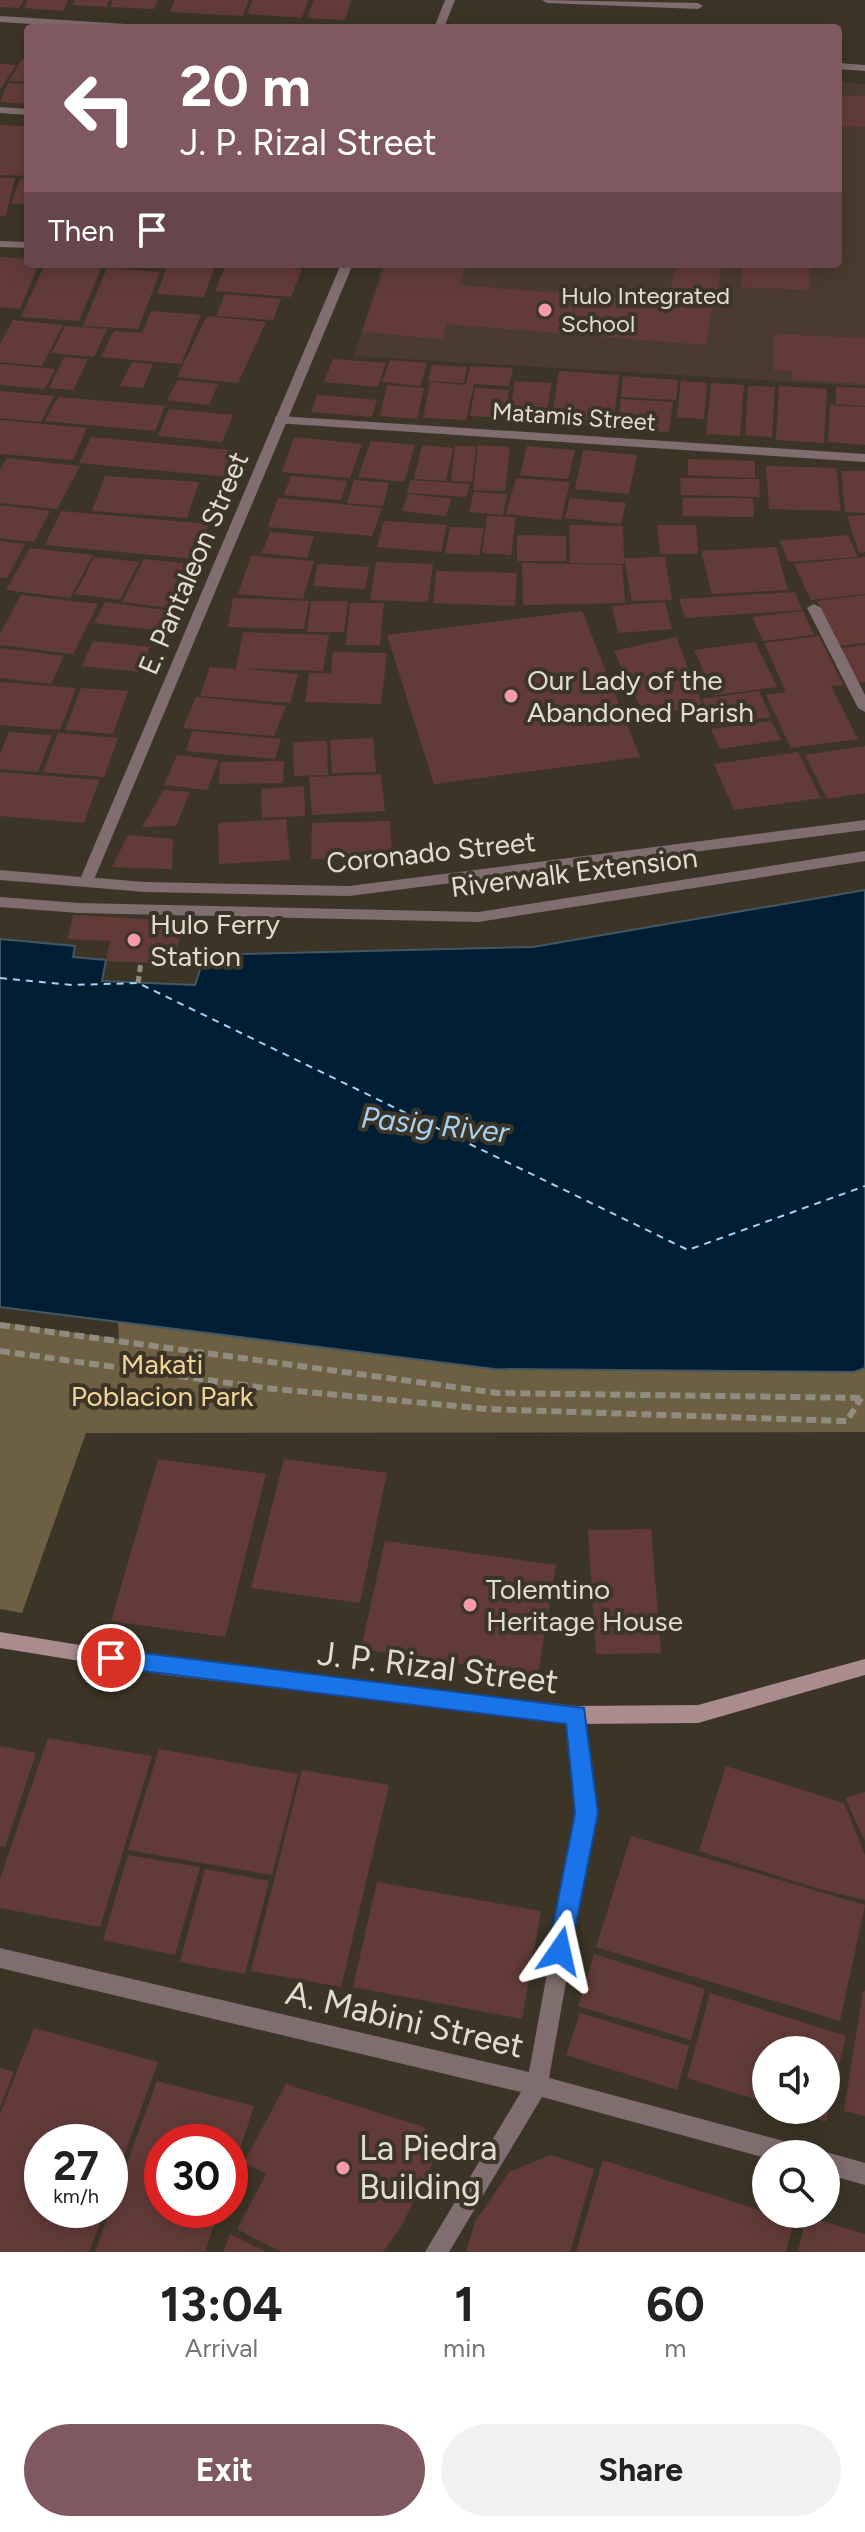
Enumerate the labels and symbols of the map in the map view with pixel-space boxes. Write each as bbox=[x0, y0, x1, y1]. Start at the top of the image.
place label: Hulo Integrated School bbox=[561, 281, 730, 338]
marker: Hulo Integrated School bbox=[536, 301, 554, 319]
street label: Matamis Street bbox=[491, 396, 657, 437]
street label: E. Pantaleon Street bbox=[131, 447, 255, 679]
place label: Our Lady of the Abandoned Parish bbox=[527, 663, 754, 729]
marker: Our Lady of the Abandoned Parish bbox=[502, 687, 520, 705]
street label: Coronado Street bbox=[325, 824, 537, 880]
street label: Riverwalk Extension bbox=[449, 840, 699, 904]
place label: Hulo Ferry Station bbox=[150, 907, 280, 973]
marker: Hulo Ferry Station bbox=[125, 931, 143, 949]
water label: Pasig River bbox=[359, 1098, 513, 1151]
park label: Makati Poblacion Park bbox=[71, 1347, 254, 1413]
place label: Tolemtino Heritage House bbox=[486, 1572, 683, 1638]
marker: Tolemtino Heritage House bbox=[461, 1596, 479, 1614]
pin bbox=[77, 1624, 145, 1692]
street label: J. P. Rizal Street bbox=[315, 1632, 561, 1703]
position arrow bbox=[518, 1909, 602, 1993]
street label: A. Mabini Street bbox=[282, 1972, 528, 2067]
speed limit sign: 30 bbox=[144, 2124, 248, 2228]
place label: La Piedra Building bbox=[359, 2128, 497, 2208]
marker: La Piedra Building bbox=[334, 2159, 352, 2177]

